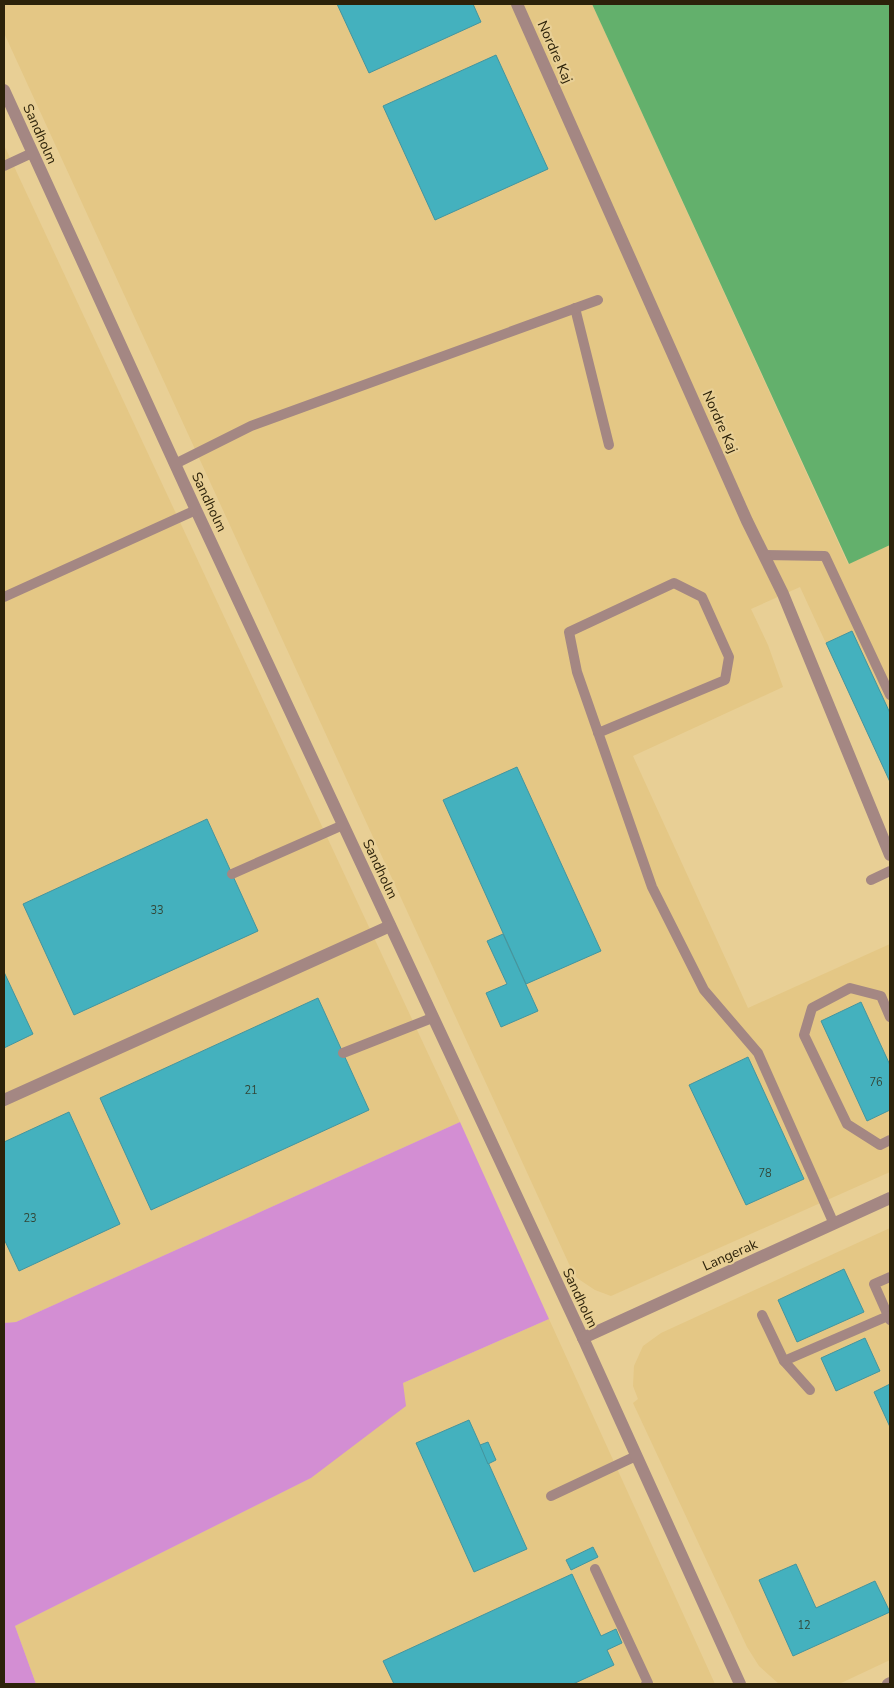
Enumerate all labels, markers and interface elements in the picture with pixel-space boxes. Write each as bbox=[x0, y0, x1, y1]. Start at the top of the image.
street label: Nordre Kaj bbox=[533, 18, 577, 86]
street label: Sandholm bbox=[18, 101, 62, 167]
street label: Nordre Kaj bbox=[698, 388, 742, 456]
street label: Sandholm bbox=[187, 469, 231, 535]
street label: Sandholm bbox=[358, 836, 402, 902]
house number: 33 bbox=[150, 903, 164, 918]
house number: 76 bbox=[869, 1075, 883, 1090]
house number: 21 bbox=[244, 1083, 258, 1098]
house number: 78 bbox=[758, 1166, 772, 1181]
house number: 23 bbox=[23, 1211, 37, 1226]
street label: Langerak bbox=[700, 1234, 761, 1275]
street label: Sandholm bbox=[558, 1265, 602, 1331]
house number: 12 bbox=[797, 1618, 811, 1633]

